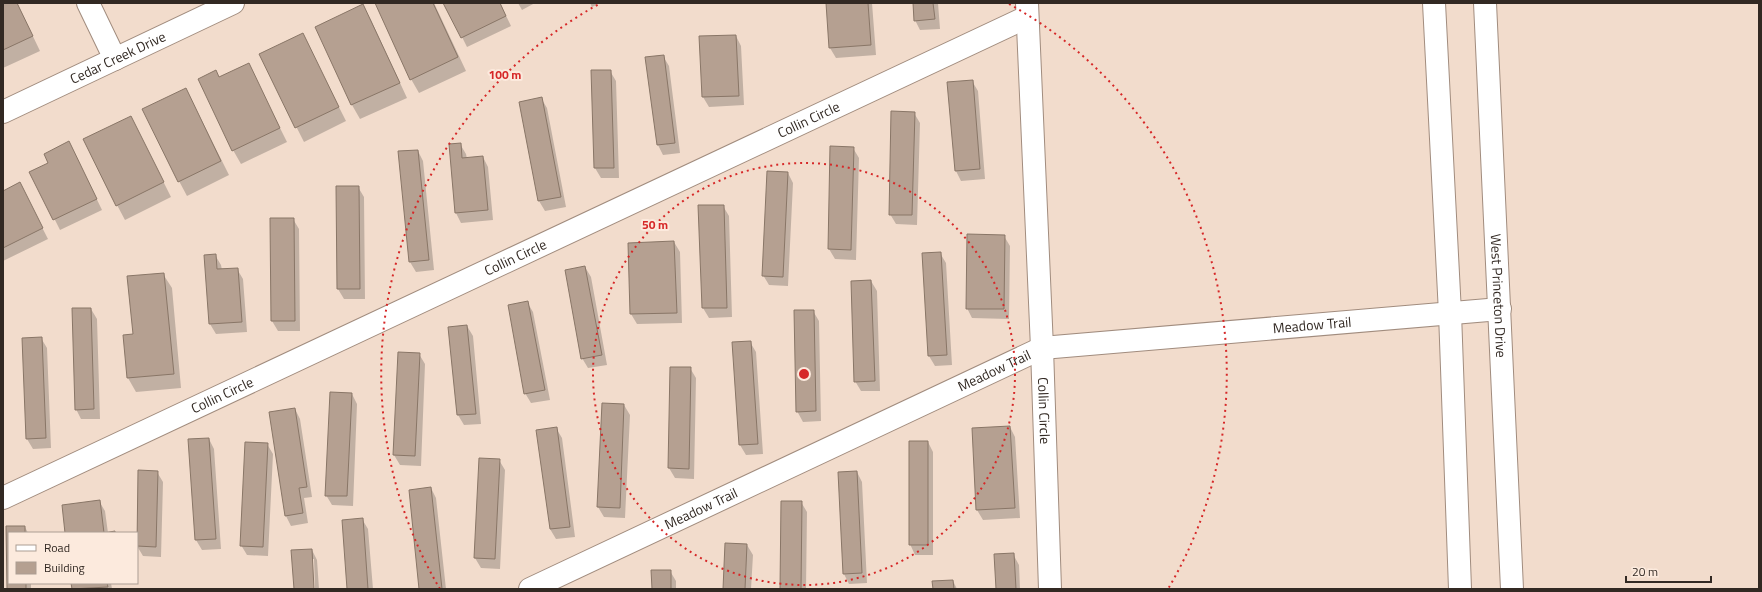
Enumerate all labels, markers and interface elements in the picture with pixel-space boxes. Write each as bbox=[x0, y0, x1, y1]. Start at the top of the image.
street label: Cedar Creek Drive bbox=[66, 25, 169, 89]
text: 100 m bbox=[489, 65, 521, 84]
street label: Collin Circle bbox=[774, 95, 843, 143]
text: 50 m bbox=[642, 215, 668, 234]
street label: Collin Circle bbox=[480, 233, 550, 281]
street label: West Princeton Drive bbox=[1486, 233, 1512, 358]
street label: Meadow Trail bbox=[1272, 311, 1352, 338]
street label: Meadow Trail bbox=[954, 344, 1034, 396]
centre of rings bbox=[797, 367, 811, 381]
street label: Collin Circle bbox=[187, 371, 257, 418]
street label: Collin Circle bbox=[1033, 377, 1056, 444]
street label: Meadow Trail bbox=[661, 482, 741, 534]
legend bbox=[8, 532, 138, 584]
text: Road bbox=[44, 538, 70, 557]
text: Building bbox=[44, 558, 85, 577]
scale bar bbox=[1626, 558, 1711, 584]
text: 20 m bbox=[1632, 562, 1658, 581]

